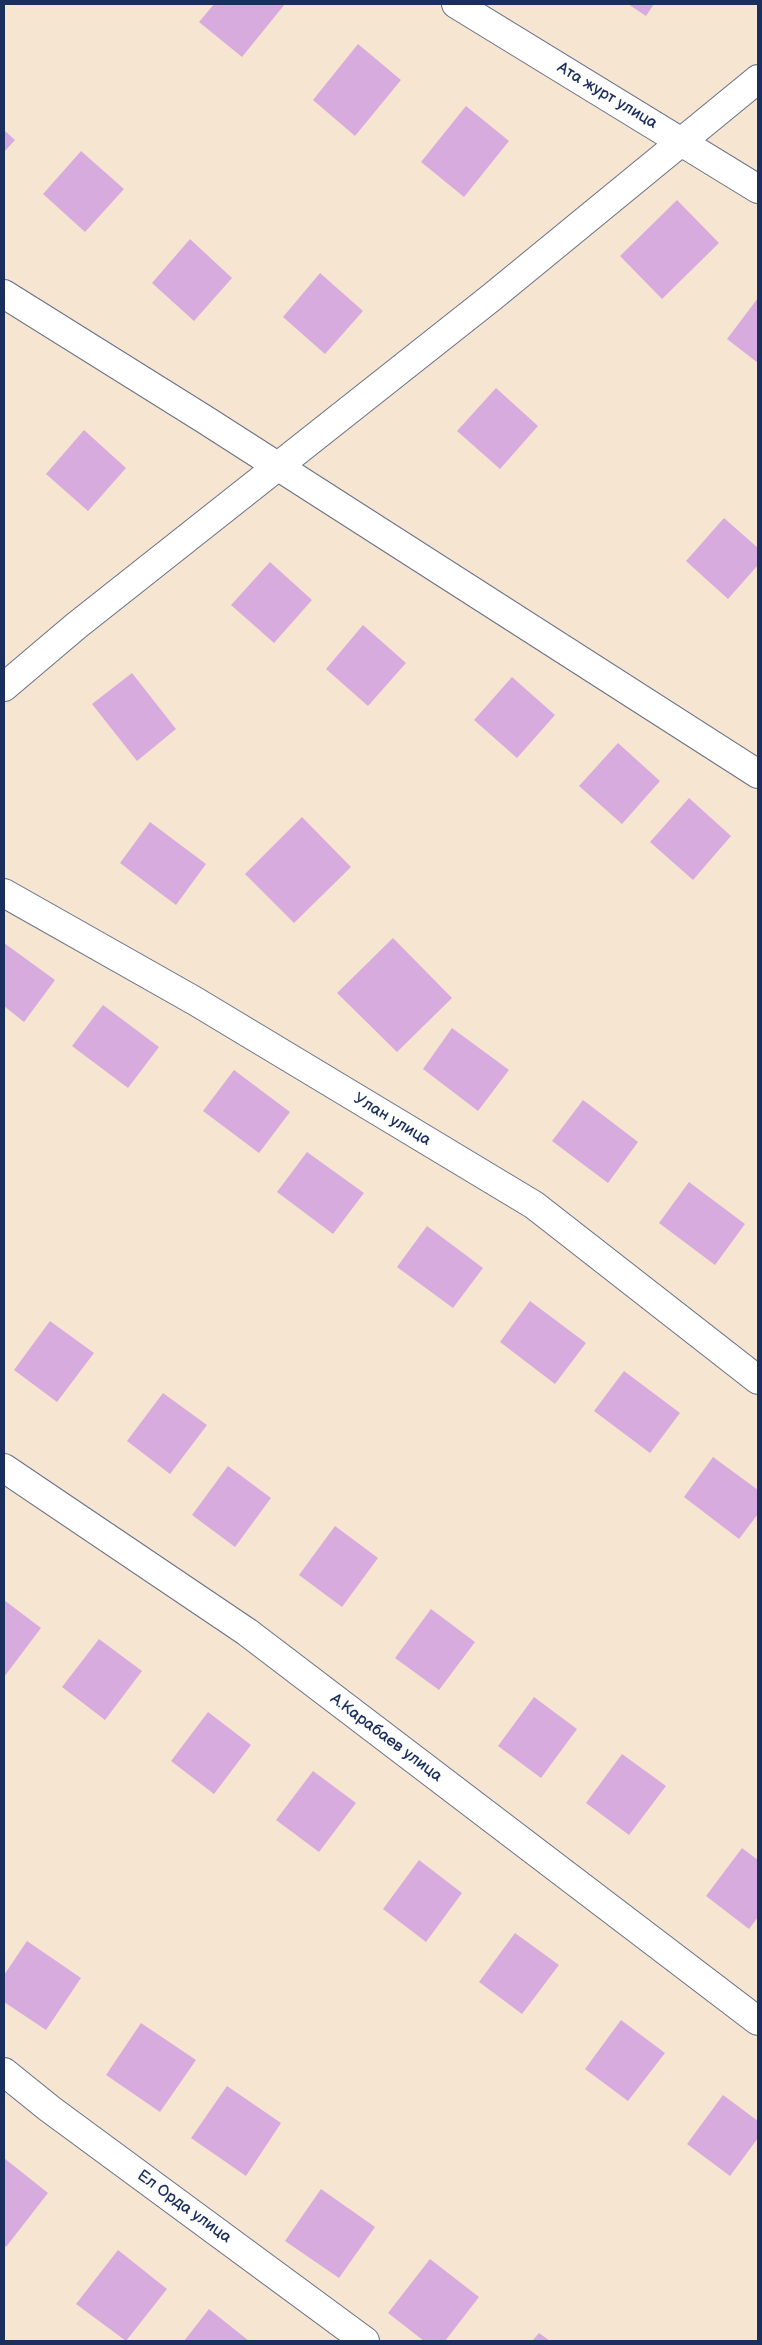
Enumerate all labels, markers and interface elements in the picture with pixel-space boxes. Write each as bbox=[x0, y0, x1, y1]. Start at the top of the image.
street label: Ата журт улица bbox=[553, 58, 661, 134]
street label: Улан улица bbox=[350, 1089, 434, 1151]
street label: А.Карабаев улица bbox=[326, 1690, 446, 1786]
street label: Ел Орда улица bbox=[133, 2166, 235, 2248]

